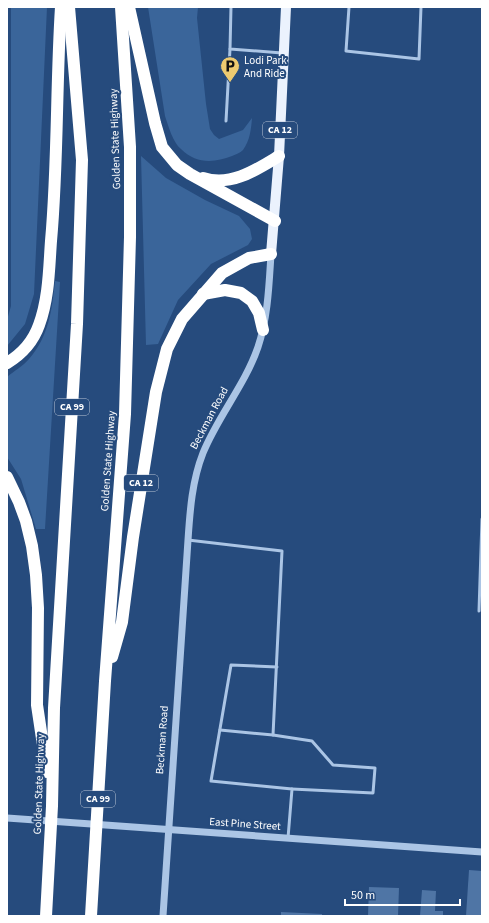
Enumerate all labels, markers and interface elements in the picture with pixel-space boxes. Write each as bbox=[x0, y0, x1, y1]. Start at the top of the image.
place label: Lodi Park And Ride bbox=[244, 53, 287, 81]
parking icon: Lodi Park And Ride bbox=[219, 55, 241, 83]
street label: Golden State Highway bbox=[106, 88, 124, 190]
road number: CA 12 bbox=[263, 122, 297, 138]
street label: Beckman Road bbox=[186, 384, 232, 452]
road number: CA 99 bbox=[55, 399, 89, 415]
street label: Golden State Highway bbox=[97, 410, 119, 512]
road number: CA 12 bbox=[124, 475, 158, 491]
street label: Beckman Road bbox=[152, 705, 172, 775]
street label: Golden State Highway bbox=[30, 733, 48, 835]
road number: CA 99 bbox=[81, 791, 115, 807]
street label: East Pine Street bbox=[209, 814, 282, 834]
scale bar bbox=[345, 881, 460, 907]
text: 50 m bbox=[351, 887, 375, 904]

